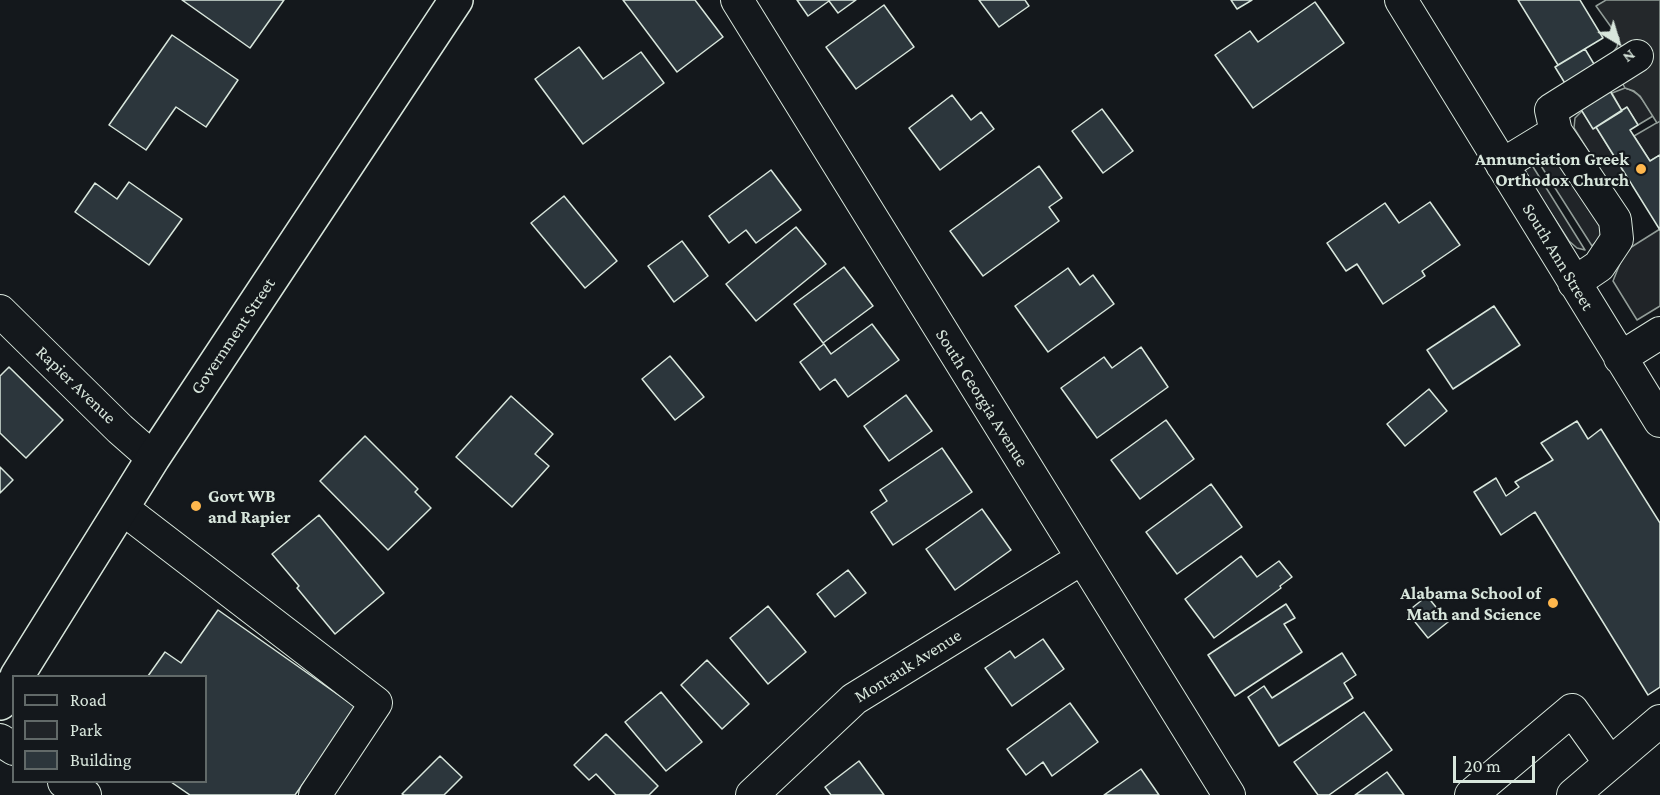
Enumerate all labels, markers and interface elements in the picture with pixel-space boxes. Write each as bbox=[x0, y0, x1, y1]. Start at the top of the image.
north arrow bbox=[1588, 12, 1648, 72]
text: N bbox=[1620, 47, 1639, 67]
place label: Annunciation Greek Orthodox Church bbox=[1475, 148, 1629, 190]
marker: Annunciation Greek Orthodox Church bbox=[1634, 162, 1648, 176]
street label: South Ann Street bbox=[1518, 200, 1598, 314]
street label: Government Street bbox=[186, 274, 280, 398]
street label: South Georgia Avenue bbox=[931, 325, 1033, 471]
street label: Rapier Avenue bbox=[31, 341, 121, 429]
place label: Govt WB and Rapier bbox=[208, 485, 291, 528]
marker: Govt WB and Rapier bbox=[189, 499, 203, 513]
place label: Alabama School of Math and Science bbox=[1400, 582, 1541, 624]
marker: Alabama School of Math and Science bbox=[1546, 596, 1560, 610]
street label: Montauk Avenue bbox=[850, 624, 966, 708]
legend bbox=[12, 675, 207, 783]
text: Road bbox=[70, 690, 107, 710]
text: Park bbox=[70, 720, 102, 740]
scale bar bbox=[1456, 744, 1538, 782]
text: Building bbox=[70, 750, 131, 770]
text: 20 m bbox=[1464, 756, 1501, 776]

